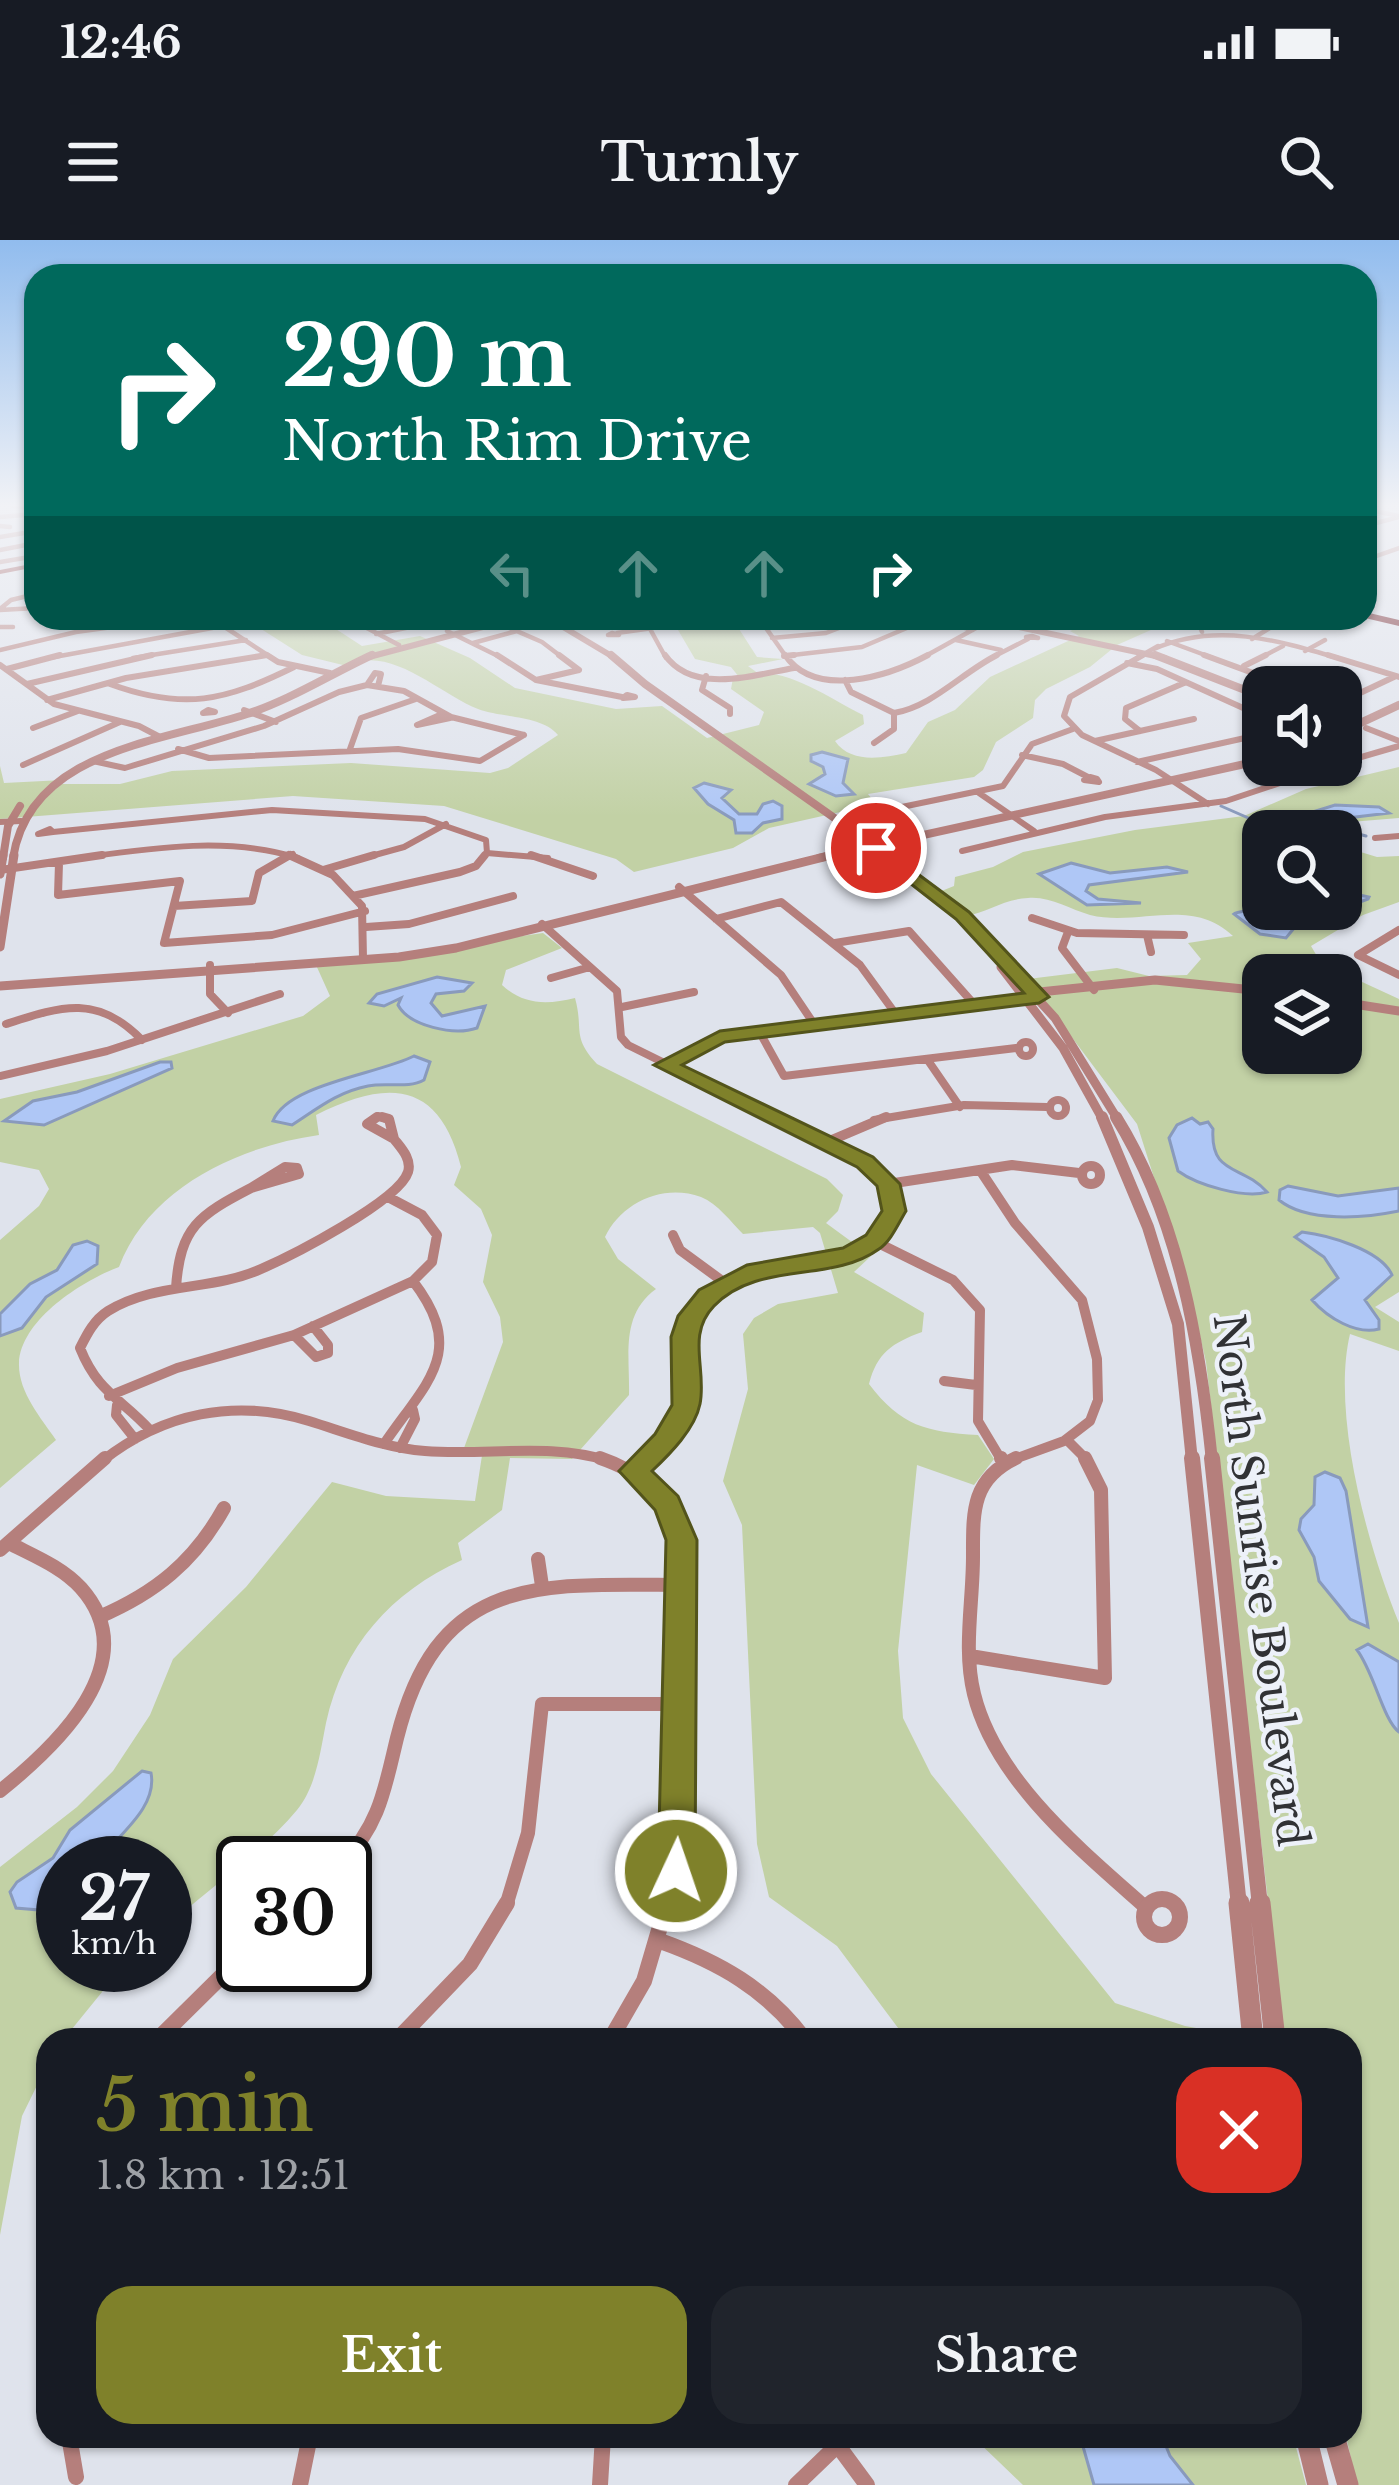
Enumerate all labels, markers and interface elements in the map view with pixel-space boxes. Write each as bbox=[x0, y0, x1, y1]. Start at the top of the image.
text: 12:46 bbox=[60, 14, 182, 70]
icon: menu bbox=[60, 129, 126, 195]
text: Turnly bbox=[601, 129, 798, 196]
icon: search bbox=[1273, 129, 1339, 195]
text: 290 m bbox=[282, 305, 572, 409]
icon: right bbox=[84, 312, 240, 468]
text: North Rim Drive bbox=[282, 408, 752, 475]
icon: left bbox=[479, 540, 545, 606]
icon: ahead bbox=[605, 540, 671, 606]
icon: ahead bbox=[731, 540, 797, 606]
icon: right bbox=[857, 540, 923, 606]
map controls bbox=[1242, 666, 1362, 1074]
button: sound bbox=[1242, 666, 1362, 786]
pin bbox=[825, 797, 927, 899]
button: search bbox=[1242, 810, 1362, 930]
icon: arrive bbox=[843, 815, 909, 881]
button: layers bbox=[1242, 954, 1362, 1074]
street label: North Sunrise Boulevard bbox=[1203, 1311, 1319, 1849]
position arrow bbox=[613, 1808, 739, 1934]
speed limit sign: 30 bbox=[216, 1836, 372, 1992]
text: 27 bbox=[79, 1862, 149, 1936]
text: km/h bbox=[71, 1925, 157, 1962]
text: 5 min bbox=[96, 2061, 314, 2150]
button: close bbox=[1176, 2067, 1302, 2193]
text: 1.8 km · 12:51 bbox=[96, 2151, 350, 2200]
button: Exit bbox=[96, 2286, 687, 2424]
button: Share bbox=[711, 2286, 1302, 2424]

